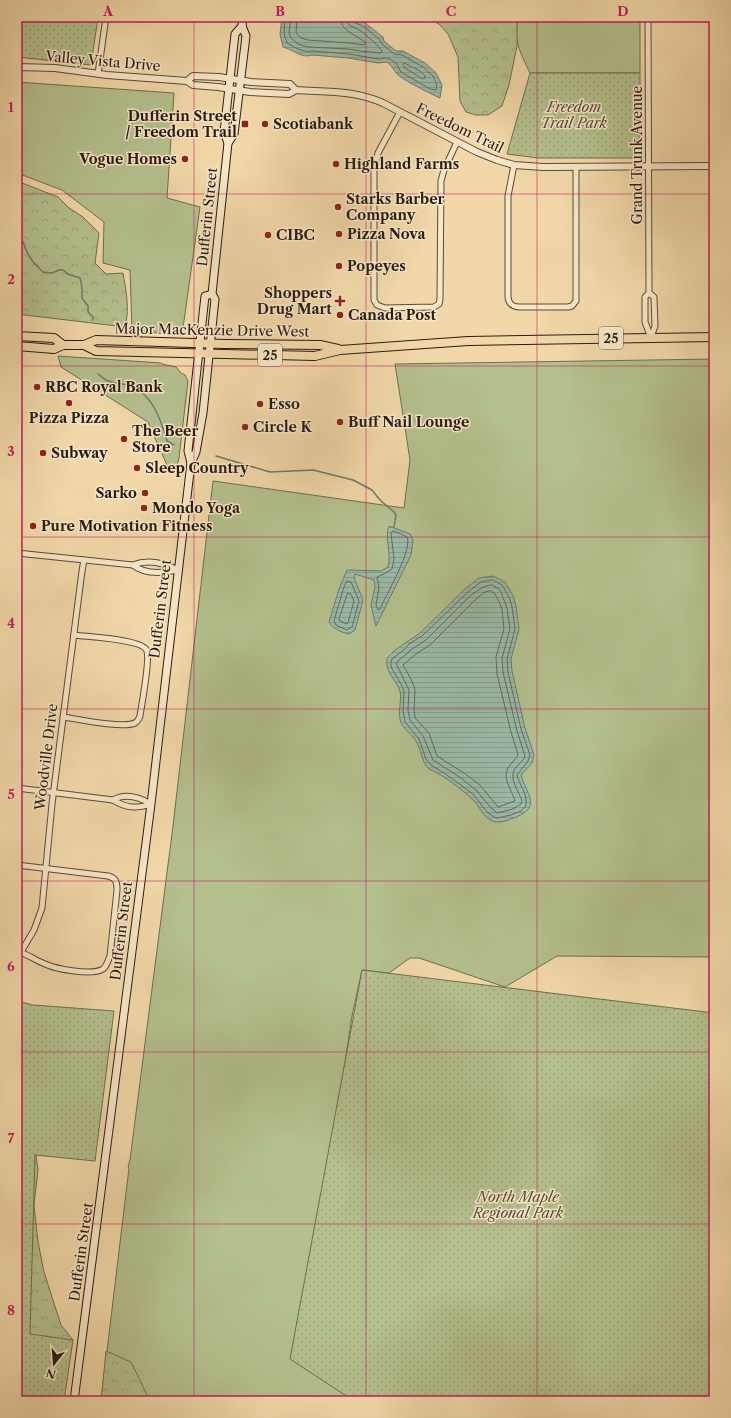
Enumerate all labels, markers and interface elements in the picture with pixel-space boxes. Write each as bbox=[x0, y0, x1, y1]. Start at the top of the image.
text: A bbox=[102, 3, 114, 19]
text: B bbox=[275, 3, 285, 19]
text: C bbox=[446, 3, 456, 19]
text: D bbox=[617, 3, 629, 19]
street label: Valley Vista Drive bbox=[44, 47, 161, 75]
street label: Grand Trunk Avenue bbox=[628, 85, 646, 224]
park label: Freedom Trail Park bbox=[541, 98, 608, 132]
text: 1 bbox=[8, 99, 14, 115]
street label: Freedom Trail bbox=[413, 99, 507, 157]
place label: Dufferin Street / Freedom Trail bbox=[125, 107, 237, 141]
place label: Scotiabank bbox=[273, 115, 354, 133]
marker: Dufferin Street / Freedom Trail bbox=[240, 119, 250, 129]
marker: Scotiabank bbox=[260, 119, 270, 129]
place label: Vogue Homes bbox=[78, 150, 177, 168]
marker: Vogue Homes bbox=[180, 154, 190, 164]
place label: Highland Farms bbox=[344, 155, 459, 173]
marker: Highland Farms bbox=[331, 159, 341, 169]
street label: Dufferin Street bbox=[193, 166, 221, 267]
place label: Starks Barber Company bbox=[346, 190, 445, 224]
marker: Starks Barber Company bbox=[333, 202, 343, 212]
place label: Pizza Nova bbox=[347, 225, 427, 243]
place label: CIBC bbox=[276, 226, 315, 244]
marker: Pizza Nova bbox=[334, 229, 344, 239]
marker: CIBC bbox=[263, 230, 273, 240]
place label: Popeyes bbox=[347, 257, 406, 275]
marker: Popeyes bbox=[334, 261, 344, 271]
text: 2 bbox=[7, 271, 15, 287]
place label: Shoppers Drug Mart bbox=[257, 284, 332, 318]
marker: Shoppers Drug Mart bbox=[335, 296, 345, 306]
place label: Canada Post bbox=[348, 306, 436, 324]
marker: Canada Post bbox=[335, 310, 345, 320]
street label: Major MacKenzie Drive West bbox=[114, 319, 310, 341]
road number: 25 bbox=[599, 327, 623, 349]
road number: 25 bbox=[258, 344, 282, 366]
place label: RBC Royal Bank bbox=[45, 378, 163, 396]
marker: RBC Royal Bank bbox=[32, 382, 42, 392]
place label: Esso bbox=[268, 395, 300, 413]
marker: Pizza Pizza bbox=[64, 398, 74, 408]
marker: Esso bbox=[255, 399, 265, 409]
place label: Pizza Pizza bbox=[29, 409, 110, 427]
place label: Buff Nail Lounge bbox=[348, 413, 469, 431]
marker: Buff Nail Lounge bbox=[335, 417, 345, 427]
place label: Circle K bbox=[253, 418, 312, 436]
place label: The Beer Store bbox=[132, 422, 198, 456]
marker: Circle K bbox=[240, 422, 250, 432]
marker: The Beer Store bbox=[119, 434, 129, 444]
text: 3 bbox=[7, 443, 15, 459]
place label: Subway bbox=[51, 444, 108, 462]
marker: Subway bbox=[38, 448, 48, 458]
place label: Sleep Country bbox=[145, 459, 249, 477]
marker: Sleep Country bbox=[132, 463, 142, 473]
place label: Sarko bbox=[95, 484, 137, 502]
marker: Sarko bbox=[140, 488, 150, 498]
place label: Mondo Yoga bbox=[152, 499, 241, 517]
marker: Mondo Yoga bbox=[139, 503, 149, 513]
place label: Pure Motivation Fitness bbox=[41, 517, 212, 535]
marker: Pure Motivation Fitness bbox=[28, 521, 38, 531]
street label: Dufferin Street bbox=[145, 558, 175, 660]
text: 4 bbox=[7, 615, 15, 631]
street label: Woodville Drive bbox=[30, 702, 62, 813]
text: 5 bbox=[7, 786, 15, 802]
street label: Dufferin Street bbox=[106, 880, 136, 982]
text: 6 bbox=[7, 958, 15, 974]
text: 7 bbox=[8, 1130, 15, 1146]
park label: North Maple Regional Park bbox=[472, 1188, 564, 1222]
street label: Dufferin Street bbox=[65, 1201, 97, 1303]
text: 8 bbox=[7, 1302, 15, 1318]
north arrow bbox=[34, 1344, 74, 1384]
text: N bbox=[44, 1365, 58, 1382]

